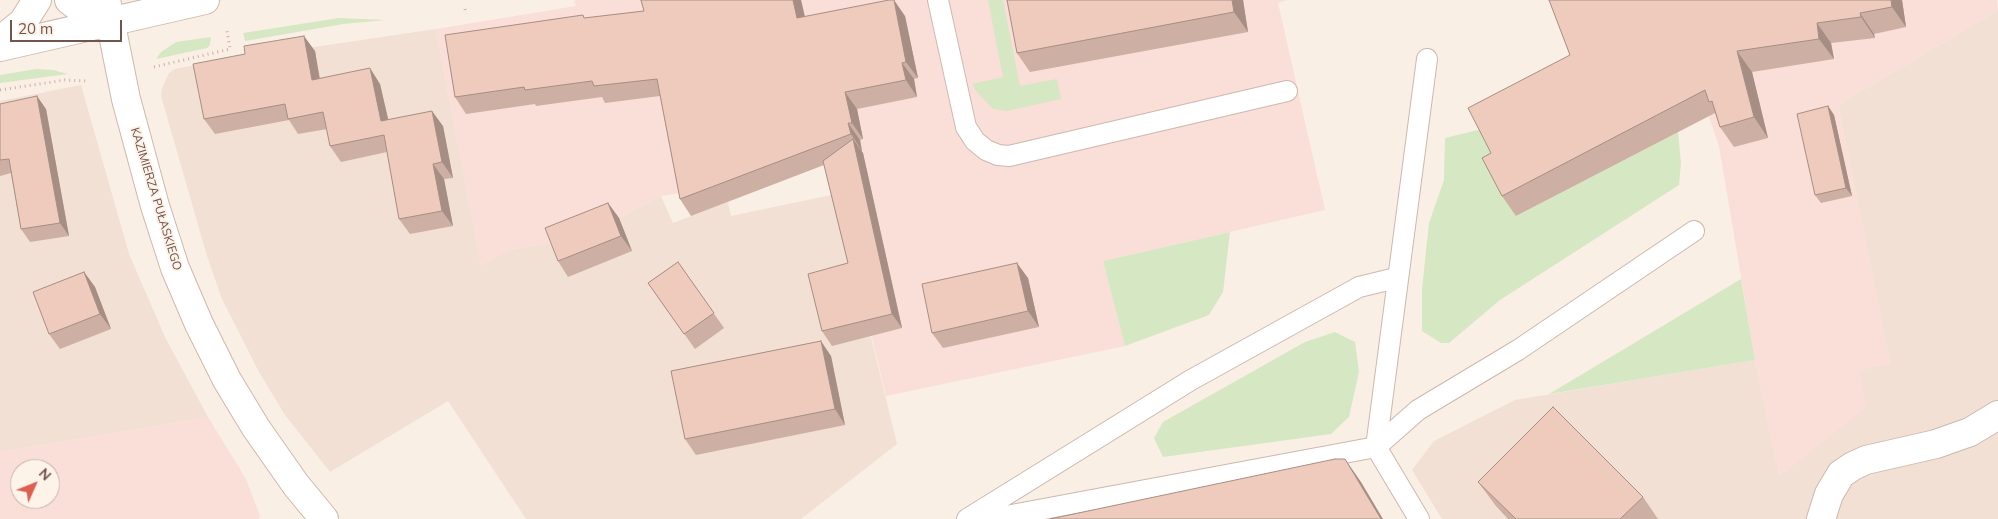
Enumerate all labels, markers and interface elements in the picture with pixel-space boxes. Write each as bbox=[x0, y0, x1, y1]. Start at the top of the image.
scale bar bbox=[12, 10, 125, 42]
text: 20 m bbox=[18, 19, 53, 38]
street label: KAZIMIERZA PUŁASKIEGO bbox=[127, 126, 185, 272]
north arrow bbox=[10, 459, 60, 509]
text: N bbox=[35, 464, 55, 484]

